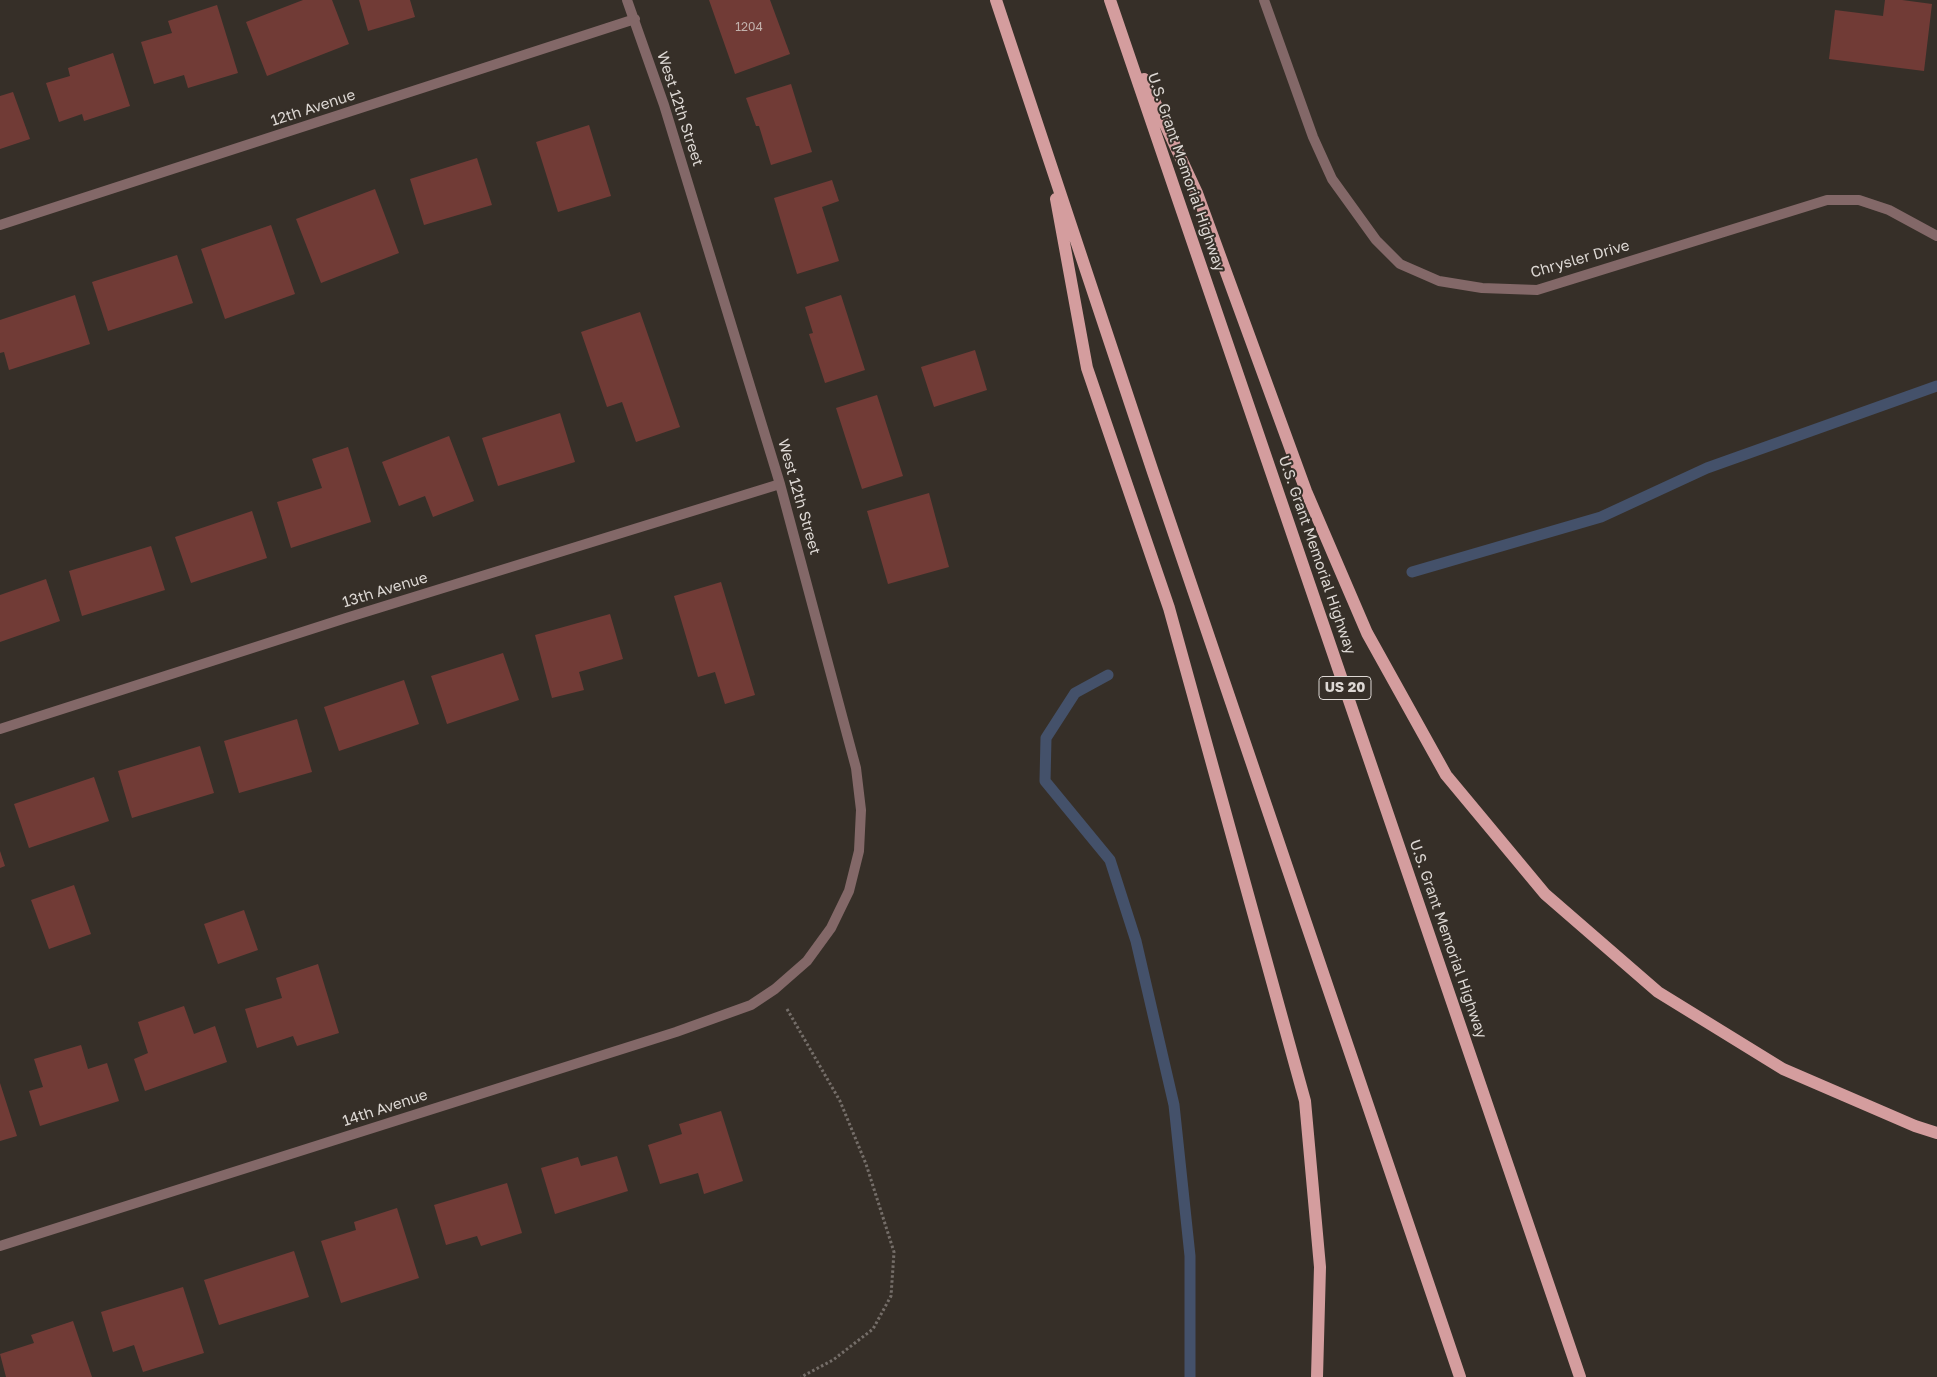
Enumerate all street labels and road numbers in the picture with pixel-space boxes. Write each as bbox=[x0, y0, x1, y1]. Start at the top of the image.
street label: West 12th Street bbox=[653, 49, 707, 169]
street label: U.S. Grant Memorial Highway bbox=[1143, 70, 1229, 274]
street label: 12th Avenue bbox=[268, 86, 358, 130]
street label: Chrysler Drive bbox=[1528, 236, 1632, 282]
street label: West 12th Street bbox=[774, 437, 824, 557]
street label: U.S. Grant Memorial Highway bbox=[1274, 453, 1360, 657]
street label: 13th Avenue bbox=[340, 569, 430, 611]
road number: US 20 bbox=[1319, 676, 1371, 700]
street label: U.S. Grant Memorial Highway bbox=[1405, 837, 1491, 1041]
street label: 14th Avenue bbox=[340, 1086, 430, 1130]

